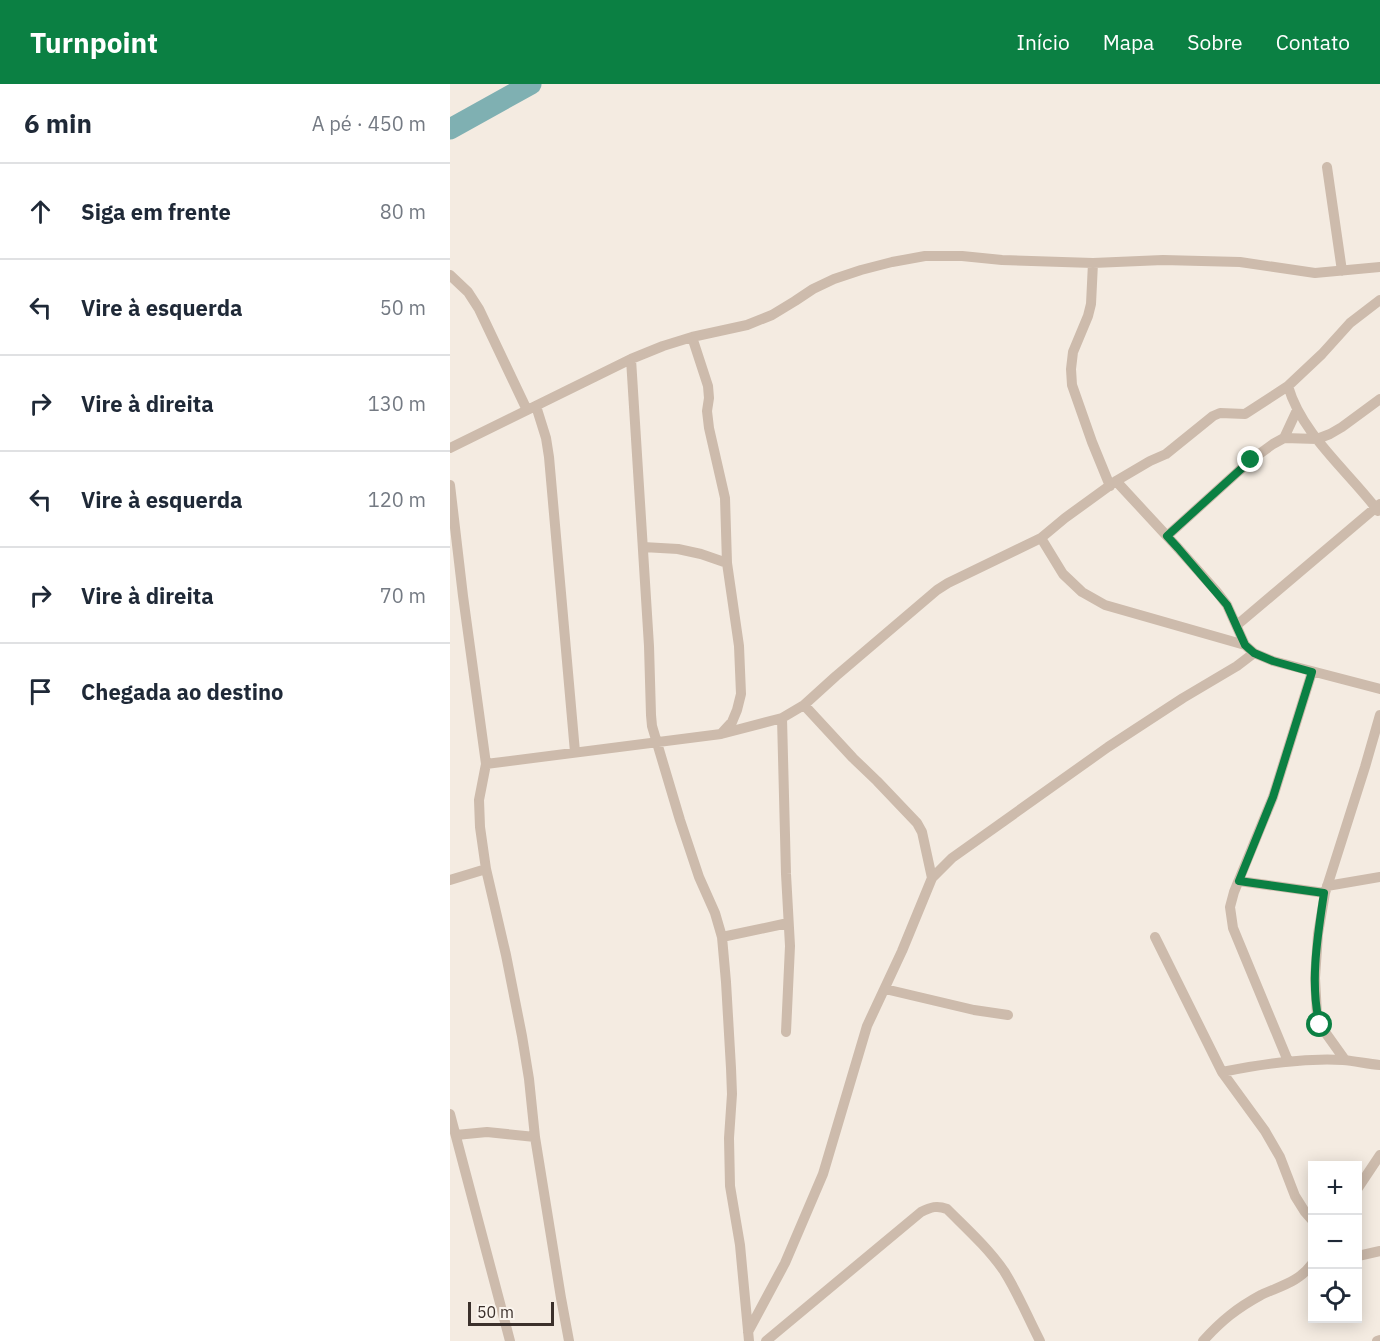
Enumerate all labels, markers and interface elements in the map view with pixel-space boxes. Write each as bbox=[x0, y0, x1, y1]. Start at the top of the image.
text: Turnpoint bbox=[30, 24, 158, 61]
text: Início bbox=[1017, 28, 1070, 56]
text: Mapa bbox=[1103, 28, 1154, 56]
text: Sobre bbox=[1187, 28, 1243, 56]
text: Contato bbox=[1276, 28, 1350, 56]
text: 6 min bbox=[24, 106, 92, 140]
text: A pé · 450 m bbox=[312, 110, 426, 137]
icon: ahead bbox=[24, 195, 57, 228]
text: Siga em frente bbox=[81, 197, 231, 226]
text: 80 m bbox=[380, 198, 426, 225]
icon: left bbox=[24, 291, 57, 324]
text: Vire à esquerda bbox=[81, 293, 243, 322]
text: 50 m bbox=[380, 294, 426, 321]
icon: right bbox=[24, 387, 57, 420]
text: Vire à direita bbox=[81, 389, 214, 418]
text: 130 m bbox=[368, 390, 426, 417]
route end bbox=[1237, 446, 1263, 472]
icon: left bbox=[24, 483, 57, 516]
text: Vire à esquerda bbox=[81, 485, 243, 514]
text: 120 m bbox=[368, 486, 426, 513]
icon: right bbox=[24, 579, 57, 612]
text: Vire à direita bbox=[81, 581, 214, 610]
text: 70 m bbox=[380, 582, 426, 609]
icon: arrive bbox=[24, 675, 57, 708]
text: Chegada ao destino bbox=[81, 677, 284, 706]
route start bbox=[1306, 1011, 1332, 1037]
map controls bbox=[1308, 1161, 1362, 1323]
button: + bbox=[1308, 1161, 1362, 1215]
button: − bbox=[1308, 1215, 1362, 1269]
button: locate bbox=[1308, 1269, 1362, 1323]
scale bar bbox=[468, 1299, 554, 1326]
text: 50 m bbox=[477, 1302, 514, 1322]

